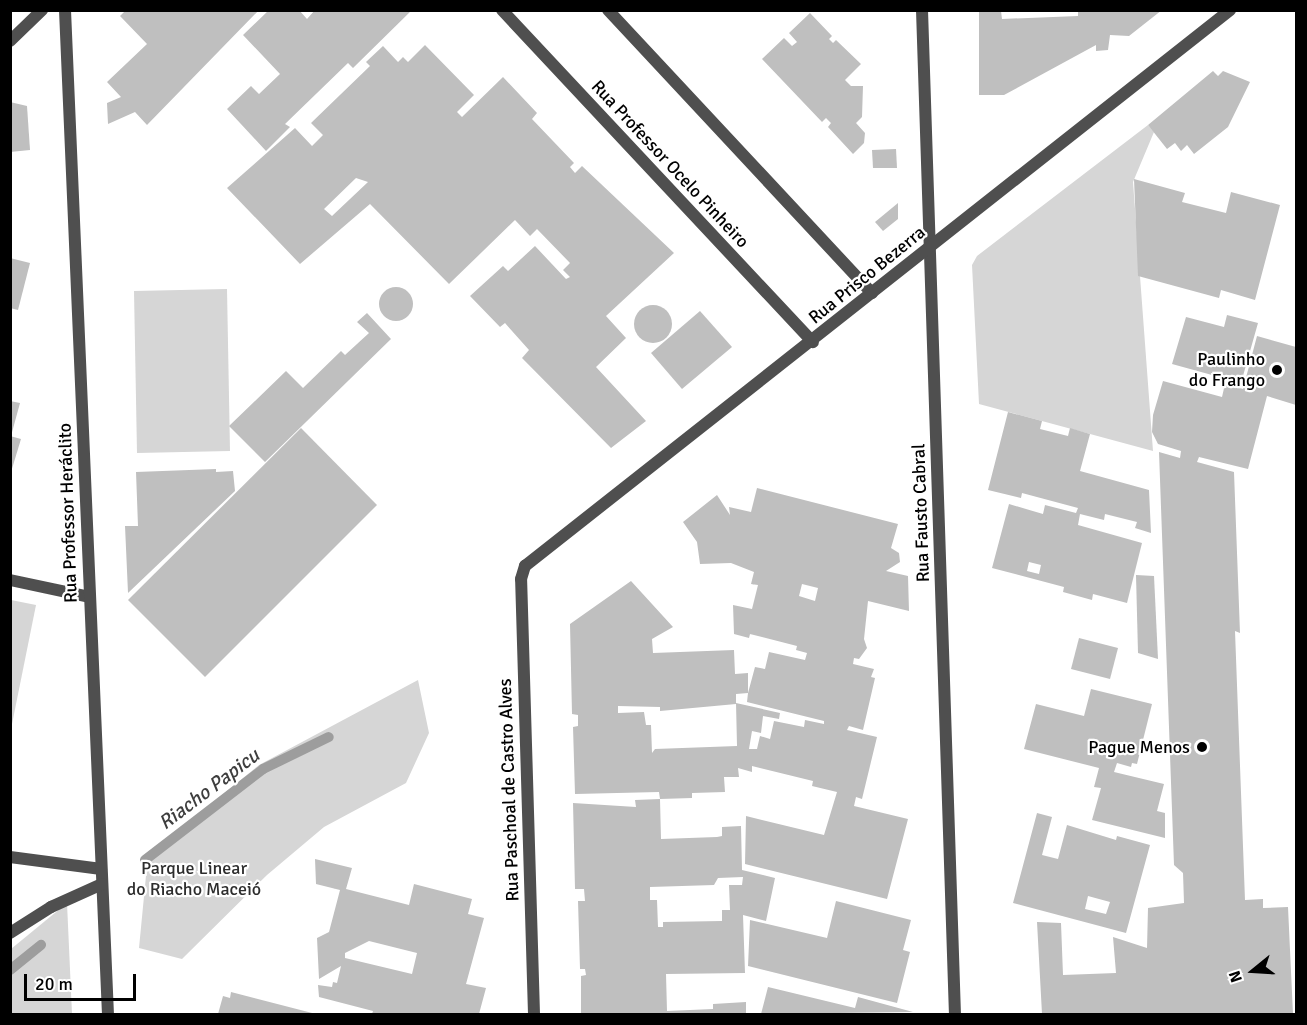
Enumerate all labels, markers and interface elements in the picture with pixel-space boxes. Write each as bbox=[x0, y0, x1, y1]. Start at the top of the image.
street label: Rua Professor Ocelo Pinheiro bbox=[587, 76, 753, 252]
street label: Rua Prisco Bezerra bbox=[804, 221, 930, 329]
place label: Paulinho do Frango bbox=[1189, 349, 1265, 392]
marker: Paulinho do Frango bbox=[1270, 363, 1284, 377]
street label: Rua Professor Heráclito bbox=[54, 423, 82, 603]
street label: Rua Fausto Cabral bbox=[908, 443, 934, 583]
street label: Rua Paschoal de Castro Alves bbox=[494, 678, 524, 902]
place label: Pague Menos bbox=[1088, 736, 1190, 758]
marker: Pague Menos bbox=[1195, 740, 1209, 754]
water label: Riacho Papicu bbox=[154, 743, 264, 835]
park label: Parque Linear do Riacho Maceió bbox=[127, 858, 261, 900]
north arrow bbox=[1223, 941, 1283, 1001]
scale bar bbox=[27, 962, 140, 1000]
text: N bbox=[1225, 968, 1247, 985]
text: 20 m bbox=[35, 973, 73, 995]

